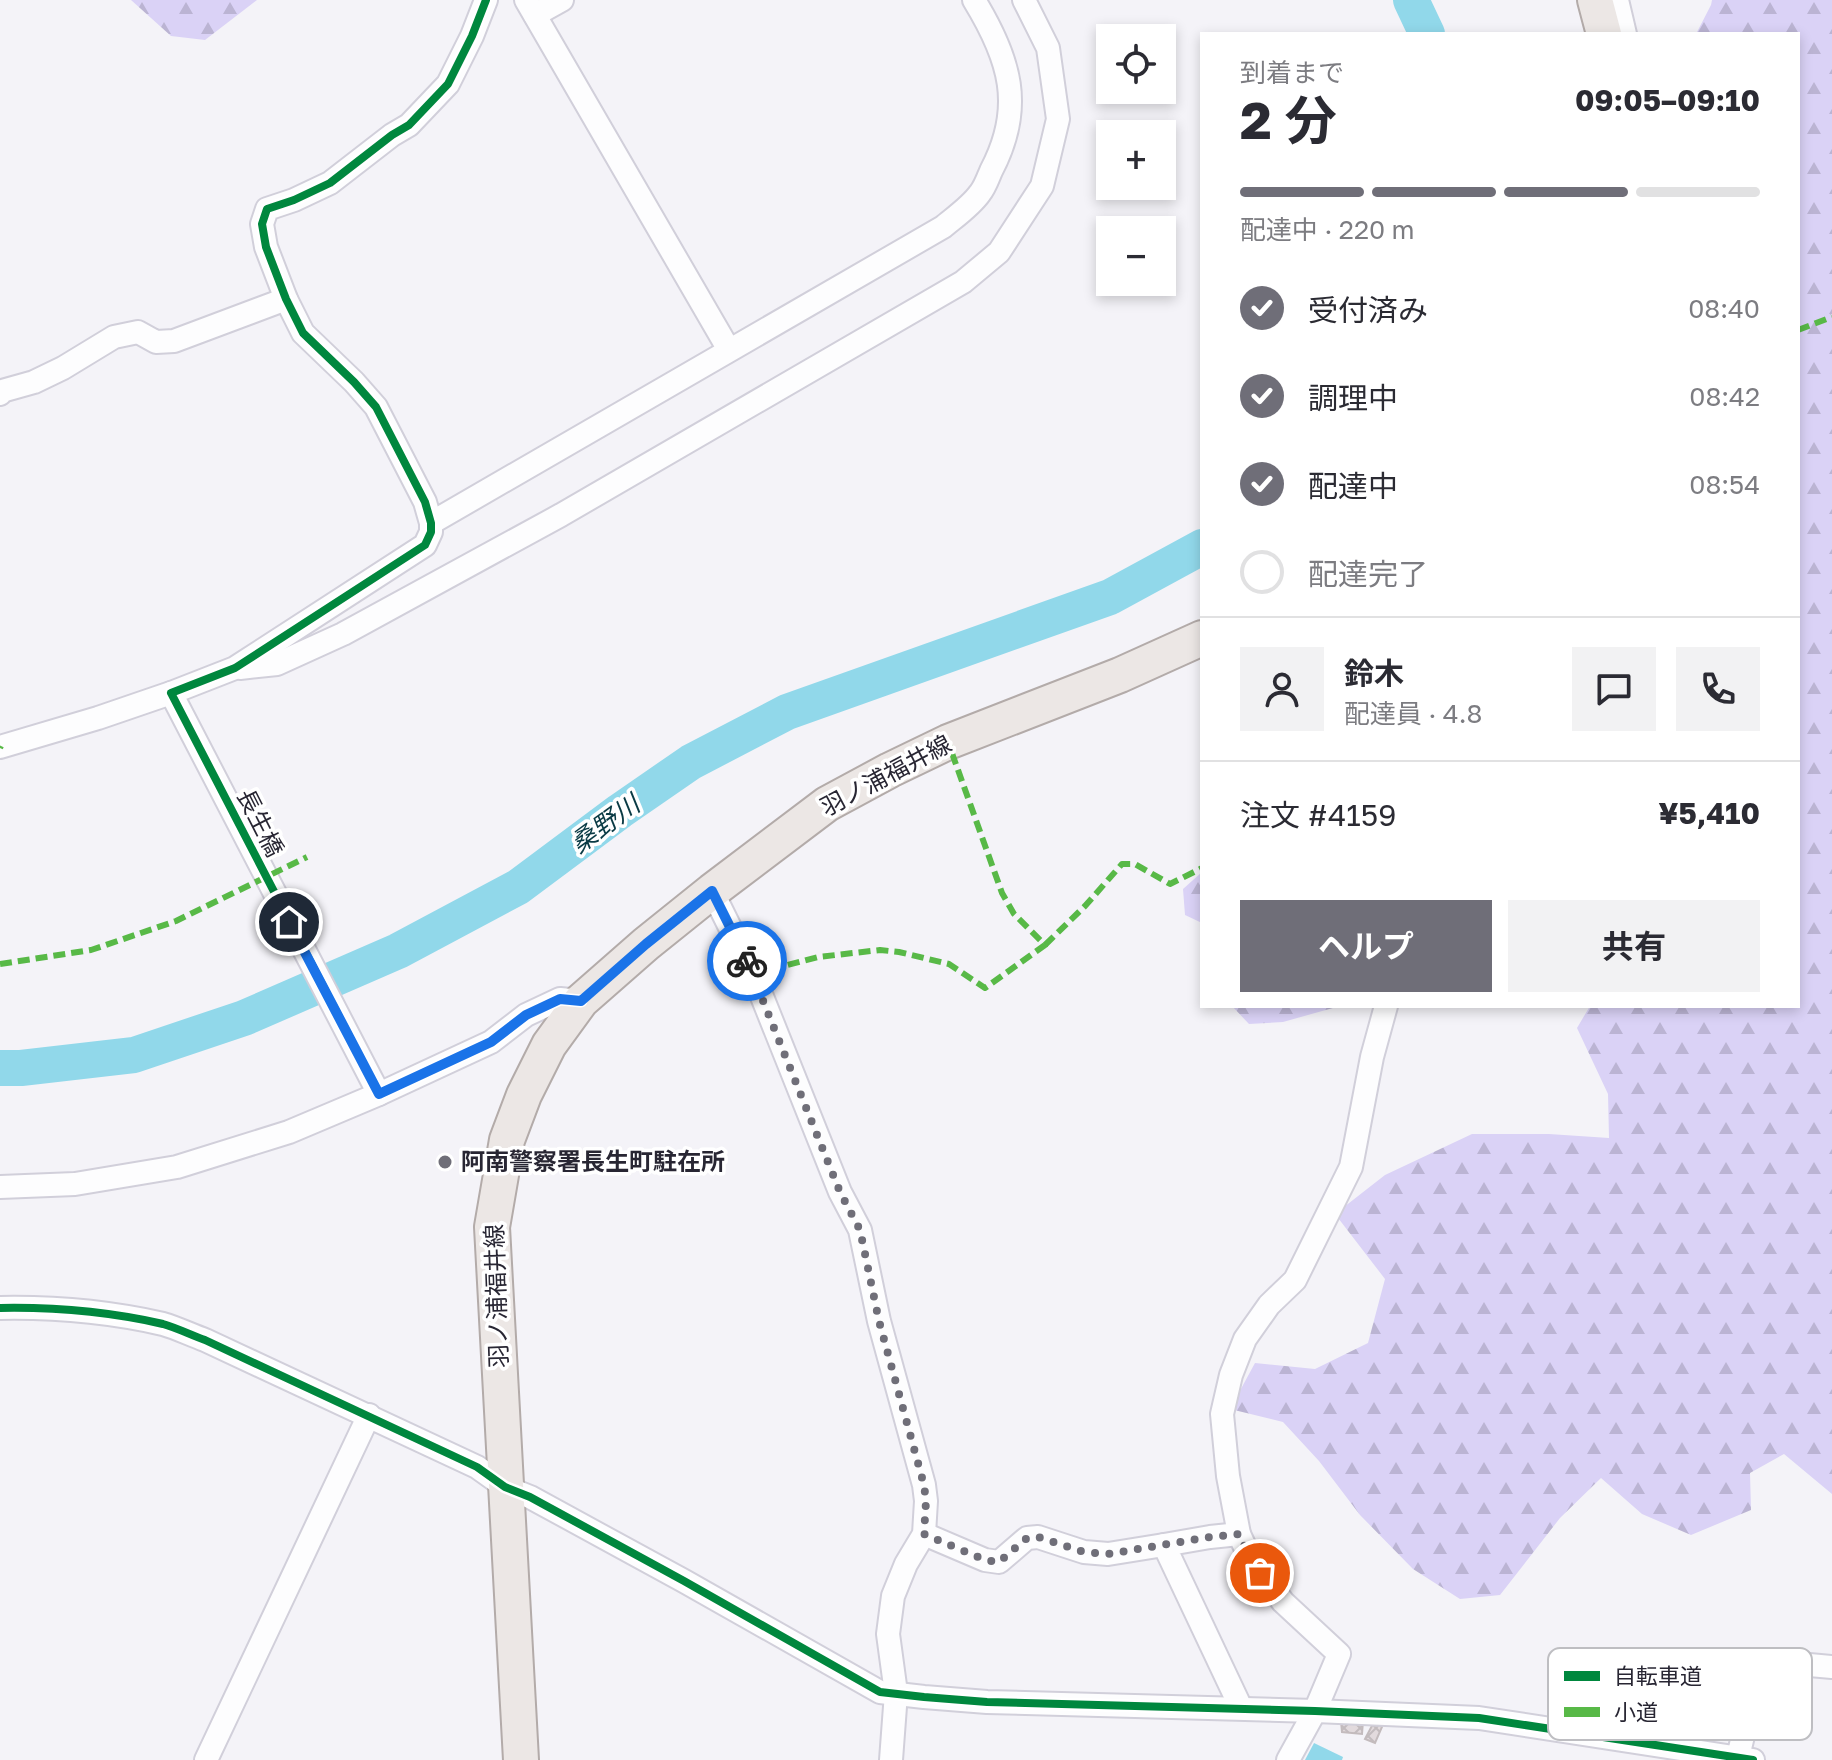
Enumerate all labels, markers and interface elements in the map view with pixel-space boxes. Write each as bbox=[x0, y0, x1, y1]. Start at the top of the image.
map controls bbox=[1096, 24, 1176, 296]
button: locate bbox=[1096, 24, 1176, 104]
text: 到着まで bbox=[1240, 57, 1344, 88]
text: 09:05–09:10 bbox=[1575, 82, 1760, 118]
text: 2 分 bbox=[1240, 88, 1337, 150]
button: + bbox=[1096, 120, 1176, 200]
text: 配達中 · 220 m bbox=[1240, 214, 1415, 245]
button: − bbox=[1096, 216, 1176, 296]
icon: check bbox=[1240, 286, 1284, 330]
text: 受付済み bbox=[1308, 292, 1428, 328]
text: 08:40 bbox=[1688, 293, 1760, 324]
icon: check bbox=[1240, 374, 1284, 418]
text: 調理中 bbox=[1308, 380, 1398, 416]
text: 08:42 bbox=[1689, 381, 1760, 412]
icon: check bbox=[1240, 462, 1284, 506]
text: 配達中 bbox=[1308, 468, 1398, 504]
text: 08:54 bbox=[1689, 469, 1760, 500]
text: 配達完了 bbox=[1308, 556, 1428, 592]
button: person bbox=[1240, 647, 1324, 731]
button: chat bbox=[1572, 647, 1656, 731]
button: phone bbox=[1676, 647, 1760, 731]
text: 鈴木 bbox=[1344, 655, 1404, 691]
text: 配達員 · 4.8 bbox=[1344, 698, 1482, 729]
street label: 羽ノ浦福井線 bbox=[815, 728, 956, 821]
street label: 長生橋 bbox=[232, 784, 291, 861]
water label: 桑野川 bbox=[564, 786, 648, 859]
text: ¥5,410 bbox=[1659, 795, 1760, 831]
text: 注文 #4159 bbox=[1240, 797, 1396, 833]
pin bbox=[255, 888, 323, 956]
icon: home bbox=[267, 900, 311, 944]
button: ヘルプ bbox=[1240, 900, 1492, 992]
button: 共有 bbox=[1508, 900, 1760, 992]
courier bbox=[707, 921, 787, 1001]
icon: bike bbox=[725, 939, 769, 983]
place label: 阿南警察署長生町駐在所 bbox=[461, 1146, 725, 1175]
marker: 阿南警察署長生町駐在所 bbox=[436, 1153, 454, 1171]
street label: 羽ノ浦福井線 bbox=[478, 1224, 513, 1369]
pin bbox=[1226, 1539, 1294, 1607]
icon: bag bbox=[1238, 1551, 1282, 1595]
legend bbox=[1548, 1648, 1812, 1740]
text: 自転車道 bbox=[1614, 1662, 1702, 1689]
text: 小道 bbox=[1614, 1698, 1658, 1725]

